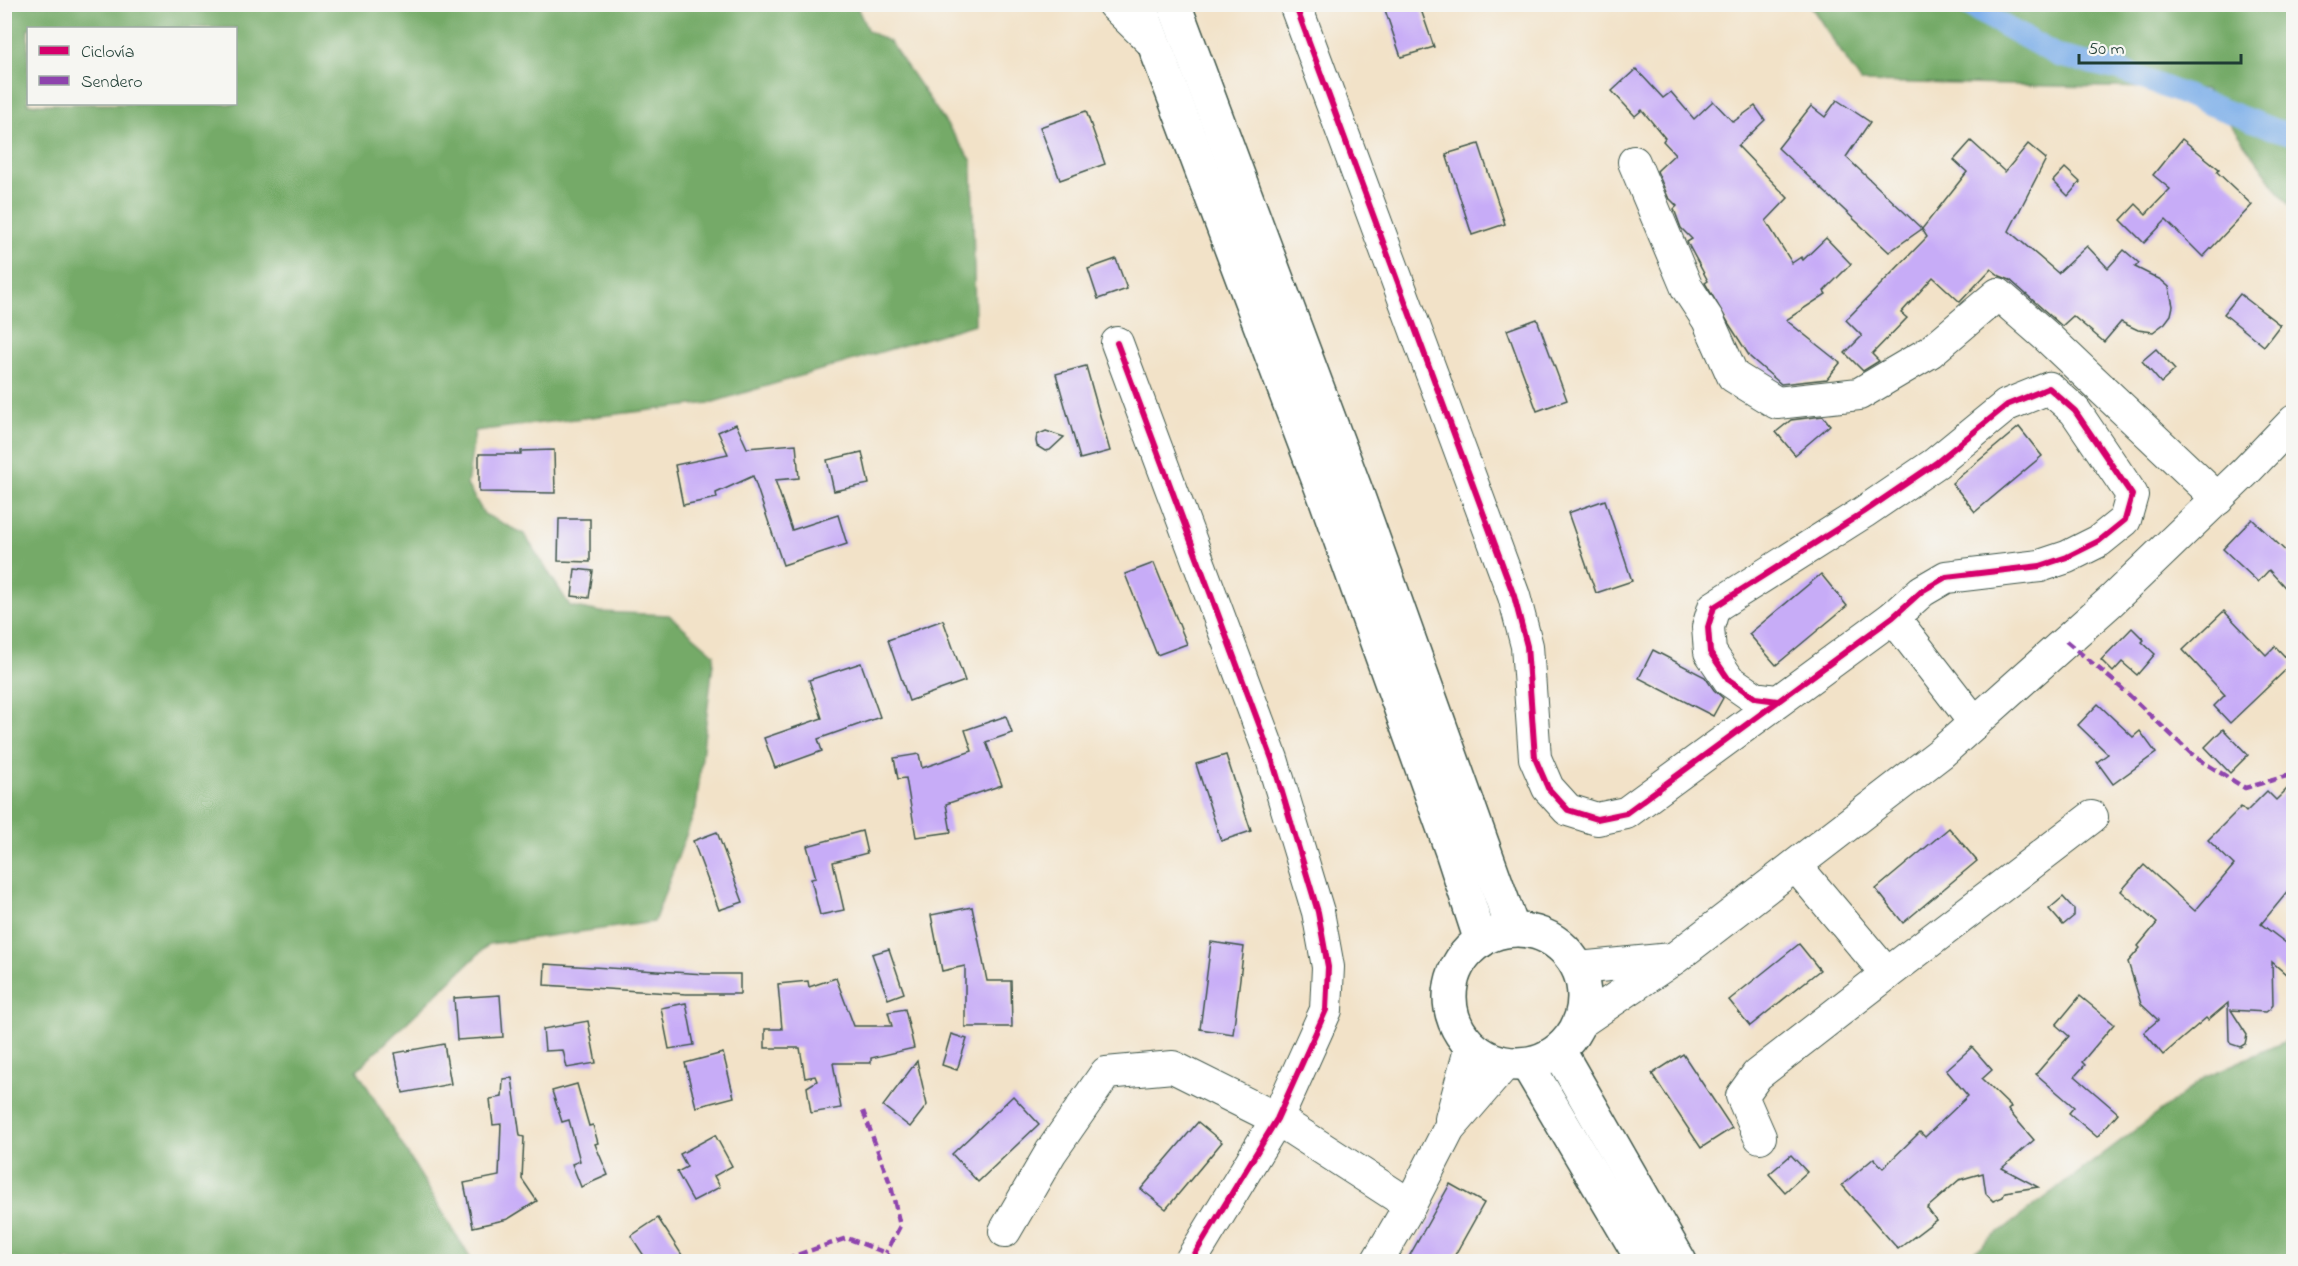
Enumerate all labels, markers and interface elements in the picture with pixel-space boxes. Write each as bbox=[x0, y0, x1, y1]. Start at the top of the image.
legend bbox=[27, 27, 237, 105]
scale bar bbox=[2079, 27, 2241, 65]
text: 50 m bbox=[2088, 37, 2125, 63]
text: Ciclovía bbox=[81, 40, 134, 66]
text: Sendero bbox=[81, 70, 143, 96]

